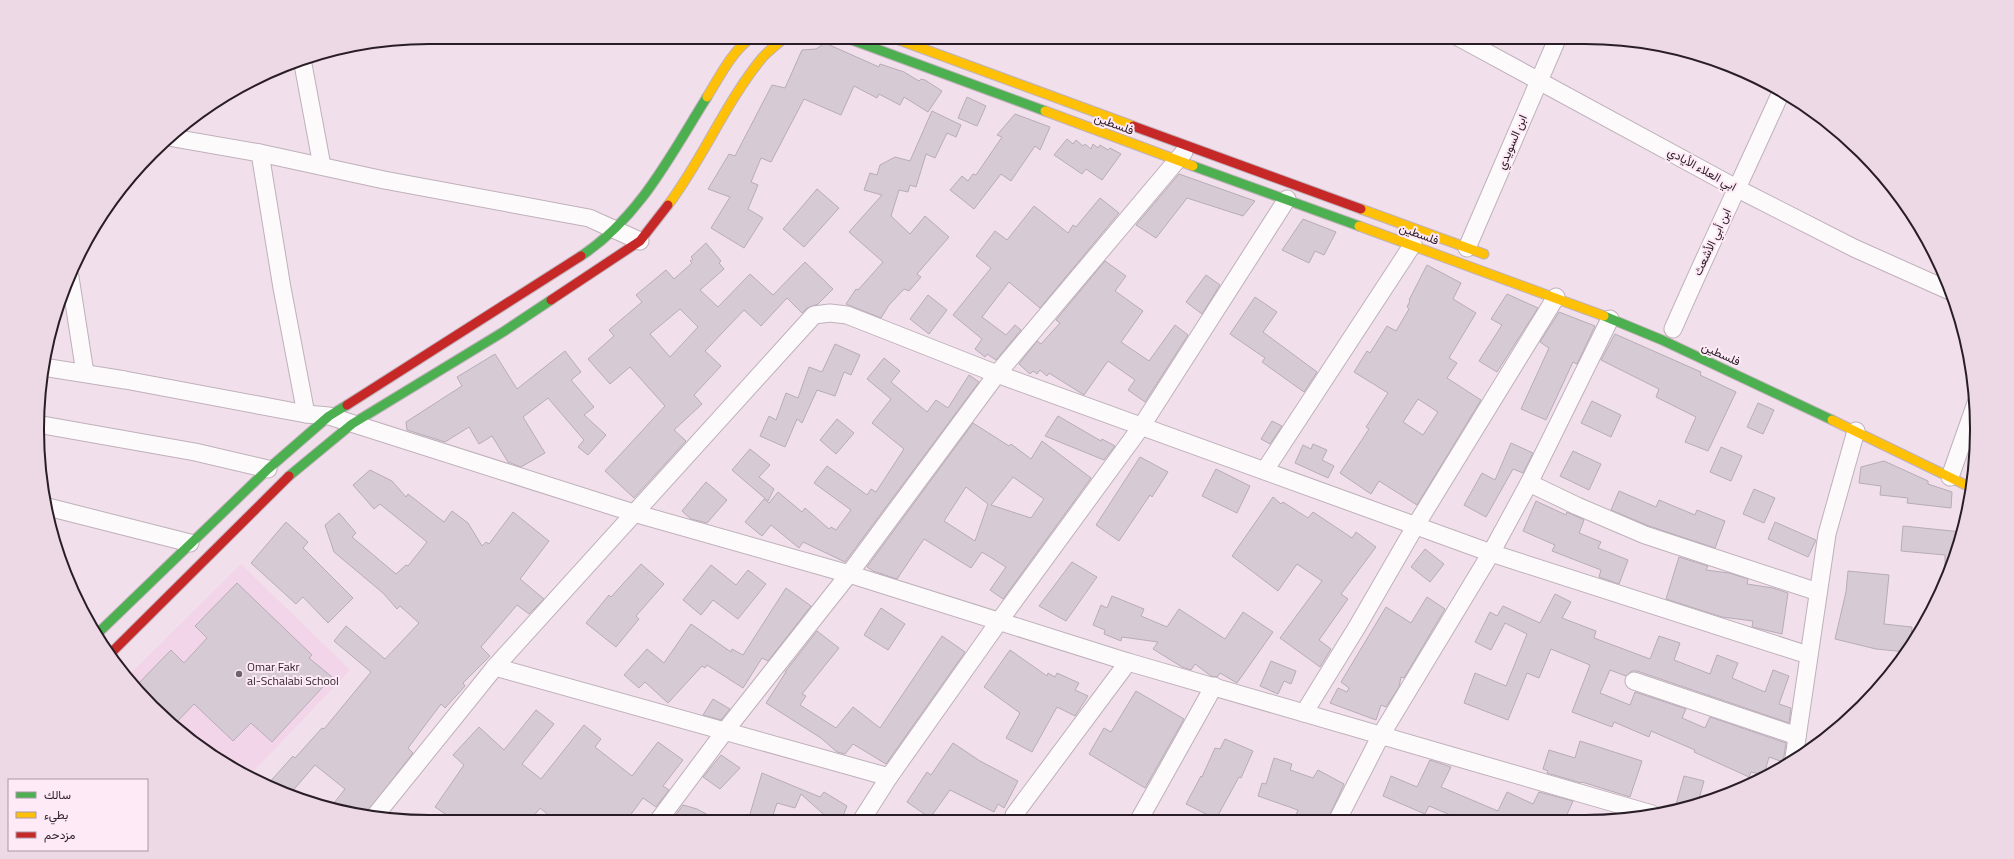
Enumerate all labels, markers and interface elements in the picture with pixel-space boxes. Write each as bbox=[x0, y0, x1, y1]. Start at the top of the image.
street label: فلسطين bbox=[1092, 108, 1137, 139]
street label: ابن السويدي bbox=[1491, 111, 1533, 173]
street label: ابي العلاء الأيادي bbox=[1664, 142, 1740, 196]
street label: ابن أبي الأشعث bbox=[1688, 205, 1736, 279]
street label: فلسطين bbox=[1397, 218, 1442, 249]
street label: فلسطين bbox=[1699, 337, 1744, 371]
place label: Omar Fakr al-Schalabi School bbox=[247, 657, 339, 690]
marker: Omar Fakr al-Schalabi School bbox=[234, 669, 244, 679]
legend bbox=[8, 779, 148, 851]
text: سالك bbox=[44, 785, 71, 804]
text: بطيء bbox=[44, 805, 68, 825]
text: مزدحم bbox=[44, 825, 75, 844]

